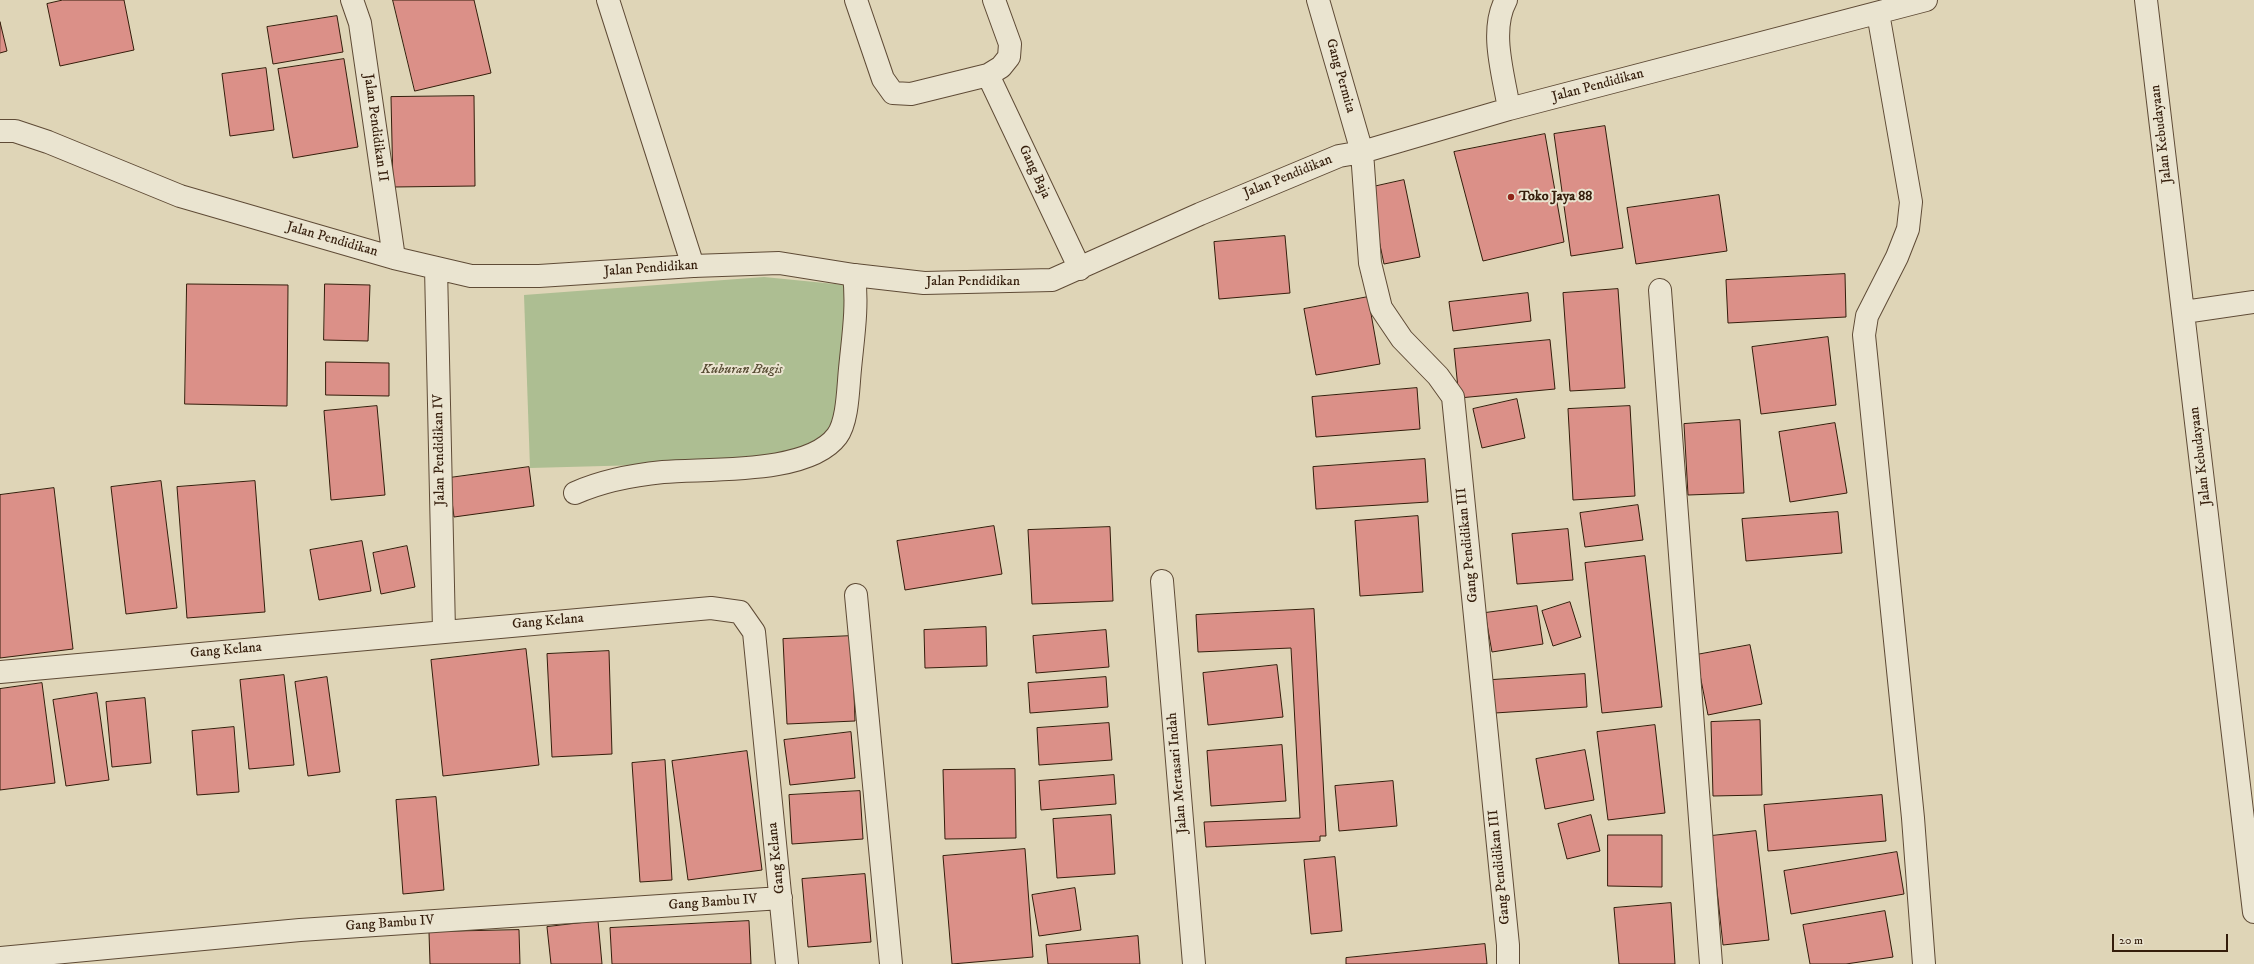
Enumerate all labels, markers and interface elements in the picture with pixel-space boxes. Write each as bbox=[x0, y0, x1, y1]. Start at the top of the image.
street label: Gang Permita bbox=[1321, 37, 1359, 115]
street label: Jalan Pendidikan bbox=[1550, 66, 1646, 106]
street label: Jalan Pendidikan II bbox=[359, 73, 391, 183]
street label: Jalan Kebudayaan bbox=[2148, 84, 2176, 184]
street label: Gang Baja bbox=[1014, 143, 1054, 201]
street label: Jalan Pendidikan bbox=[1241, 152, 1335, 202]
place label: Toko Jaya 88 bbox=[1519, 189, 1592, 205]
marker: Toko Jaya 88 bbox=[1506, 192, 1516, 202]
street label: Jalan Pendidikan bbox=[284, 219, 380, 261]
street label: Jalan Pendidikan bbox=[603, 257, 699, 281]
street label: Jalan Pendidikan bbox=[926, 274, 1020, 290]
park label: Kuburan Bugis bbox=[701, 362, 783, 378]
street label: Jalan Pendidikan IV bbox=[431, 394, 449, 506]
street label: Jalan Kebudayaan bbox=[2187, 406, 2215, 506]
street label: Gang Pendidikan III bbox=[1454, 487, 1482, 603]
street label: Gang Kelana bbox=[512, 611, 584, 633]
street label: Gang Kelana bbox=[190, 640, 262, 662]
street label: Jalan Mertasari Indah bbox=[1164, 712, 1192, 834]
street label: Gang Pendidikan III bbox=[1486, 809, 1514, 925]
street label: Gang Kelana bbox=[765, 821, 789, 895]
street label: Gang Bambu IV bbox=[668, 892, 758, 914]
street label: Gang Bambu IV bbox=[345, 913, 435, 935]
scale bar bbox=[2114, 926, 2230, 952]
text: 20 m bbox=[2119, 933, 2143, 948]

